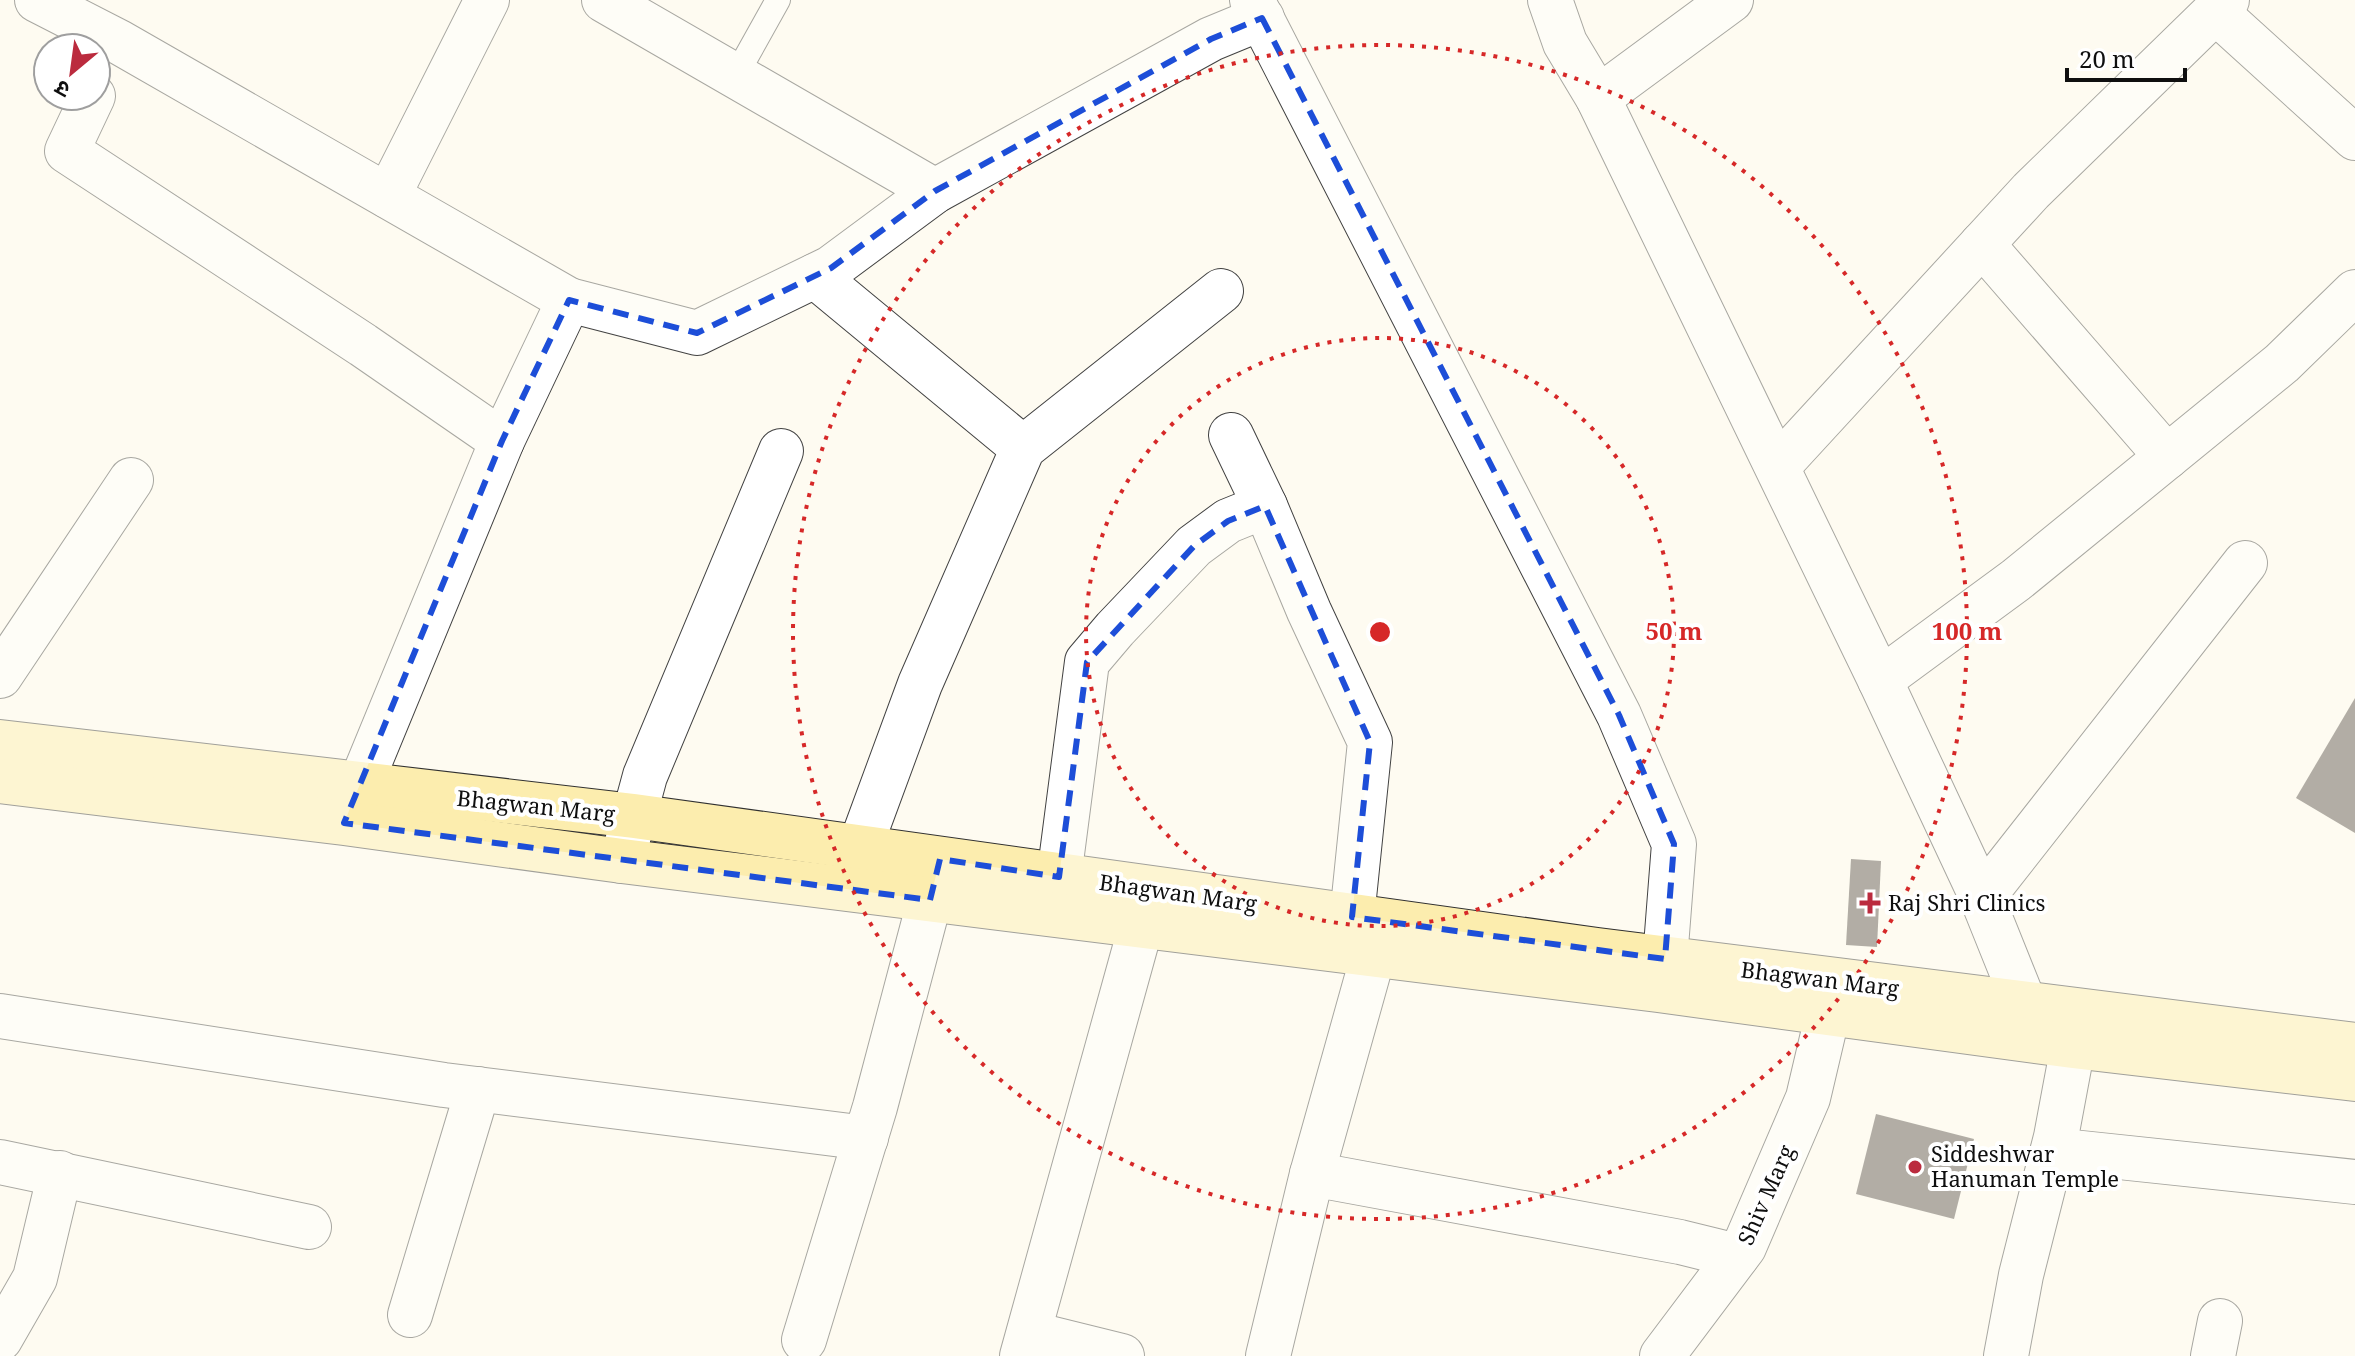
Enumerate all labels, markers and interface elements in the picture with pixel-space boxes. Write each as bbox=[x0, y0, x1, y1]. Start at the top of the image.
north arrow bbox=[32, 32, 112, 112]
scale bar bbox=[2067, 32, 2185, 82]
text: 20 m bbox=[2079, 42, 2135, 75]
text: उ bbox=[48, 74, 75, 107]
text: 50 m bbox=[1645, 614, 1703, 647]
text: 100 m bbox=[1932, 614, 2003, 647]
centre of rings bbox=[1366, 618, 1394, 646]
street label: Bhagwan Marg bbox=[455, 782, 617, 828]
street label: Bhagwan Marg bbox=[1097, 866, 1259, 918]
place label: Raj Shri Clinics bbox=[1888, 887, 2046, 917]
marker: Raj Shri Clinics bbox=[1859, 892, 1881, 914]
street label: Bhagwan Marg bbox=[1739, 953, 1901, 1003]
place label: Siddeshwar Hanuman Temple bbox=[1931, 1138, 2119, 1193]
street label: Shiv Marg bbox=[1730, 1140, 1801, 1249]
marker: Siddeshwar Hanuman Temple bbox=[1906, 1158, 1924, 1176]

